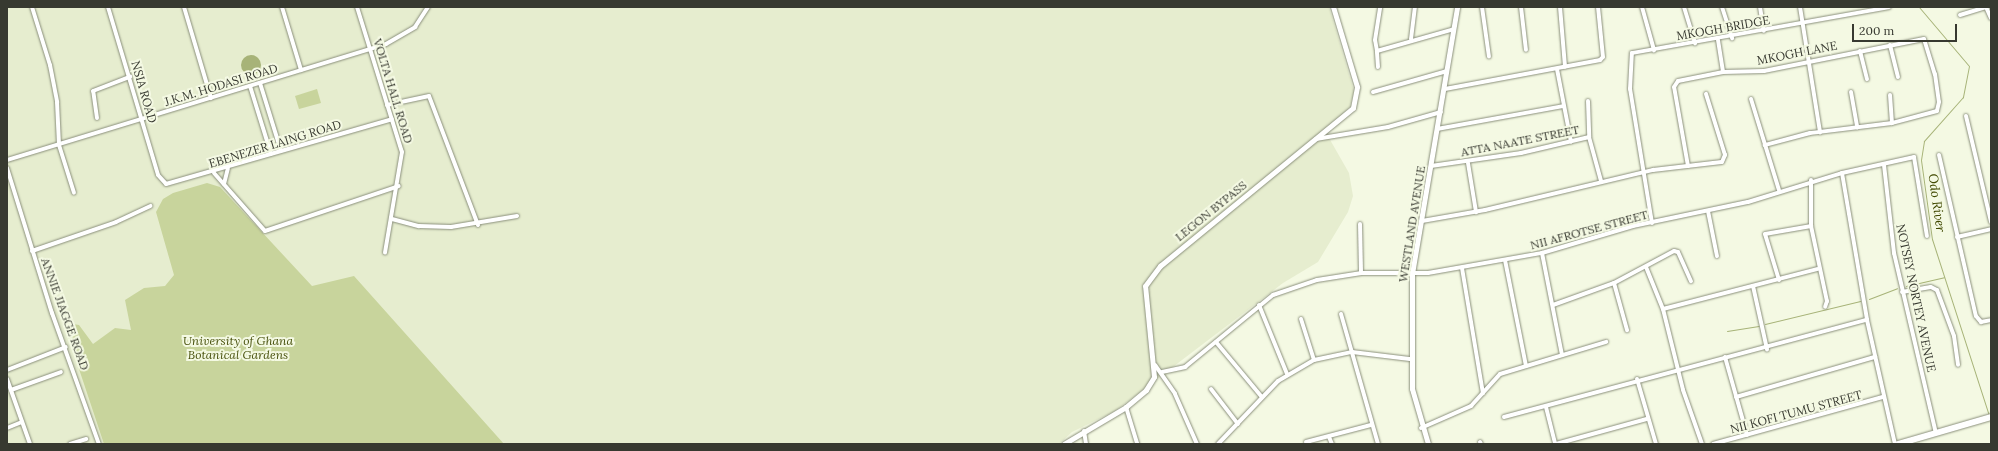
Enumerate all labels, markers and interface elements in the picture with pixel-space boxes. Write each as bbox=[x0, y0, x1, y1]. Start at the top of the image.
street label: MKOGH BRIDGE bbox=[1675, 13, 1771, 43]
scale bar bbox=[1854, 16, 1959, 42]
text: 200 m bbox=[1859, 23, 1894, 38]
street label: VOLTA HALL ROAD bbox=[370, 37, 416, 145]
street label: MKOGH LANE bbox=[1756, 38, 1838, 68]
street label: NSIA ROAD bbox=[128, 59, 160, 125]
street label: J.K.M. HODASI ROAD bbox=[163, 61, 279, 109]
street label: EBENEZER LAING ROAD bbox=[207, 117, 343, 171]
street label: ATTA NAATE STREET bbox=[1460, 122, 1580, 160]
street label: WESTLAND AVENUE bbox=[1396, 165, 1428, 283]
water label: Odo River bbox=[1924, 173, 1948, 233]
street label: LEGON BYPASS bbox=[1172, 178, 1250, 244]
street label: NII AFROTSE STREET bbox=[1529, 207, 1649, 253]
street label: NOTSEY NORTEY AVENUE bbox=[1893, 223, 1939, 373]
street label: ANNIE JIAGGE ROAD bbox=[38, 256, 92, 372]
park label: University of Ghana Botanical Gardens bbox=[183, 334, 293, 362]
street label: NII KOFI TUMU STREET bbox=[1728, 387, 1864, 437]

